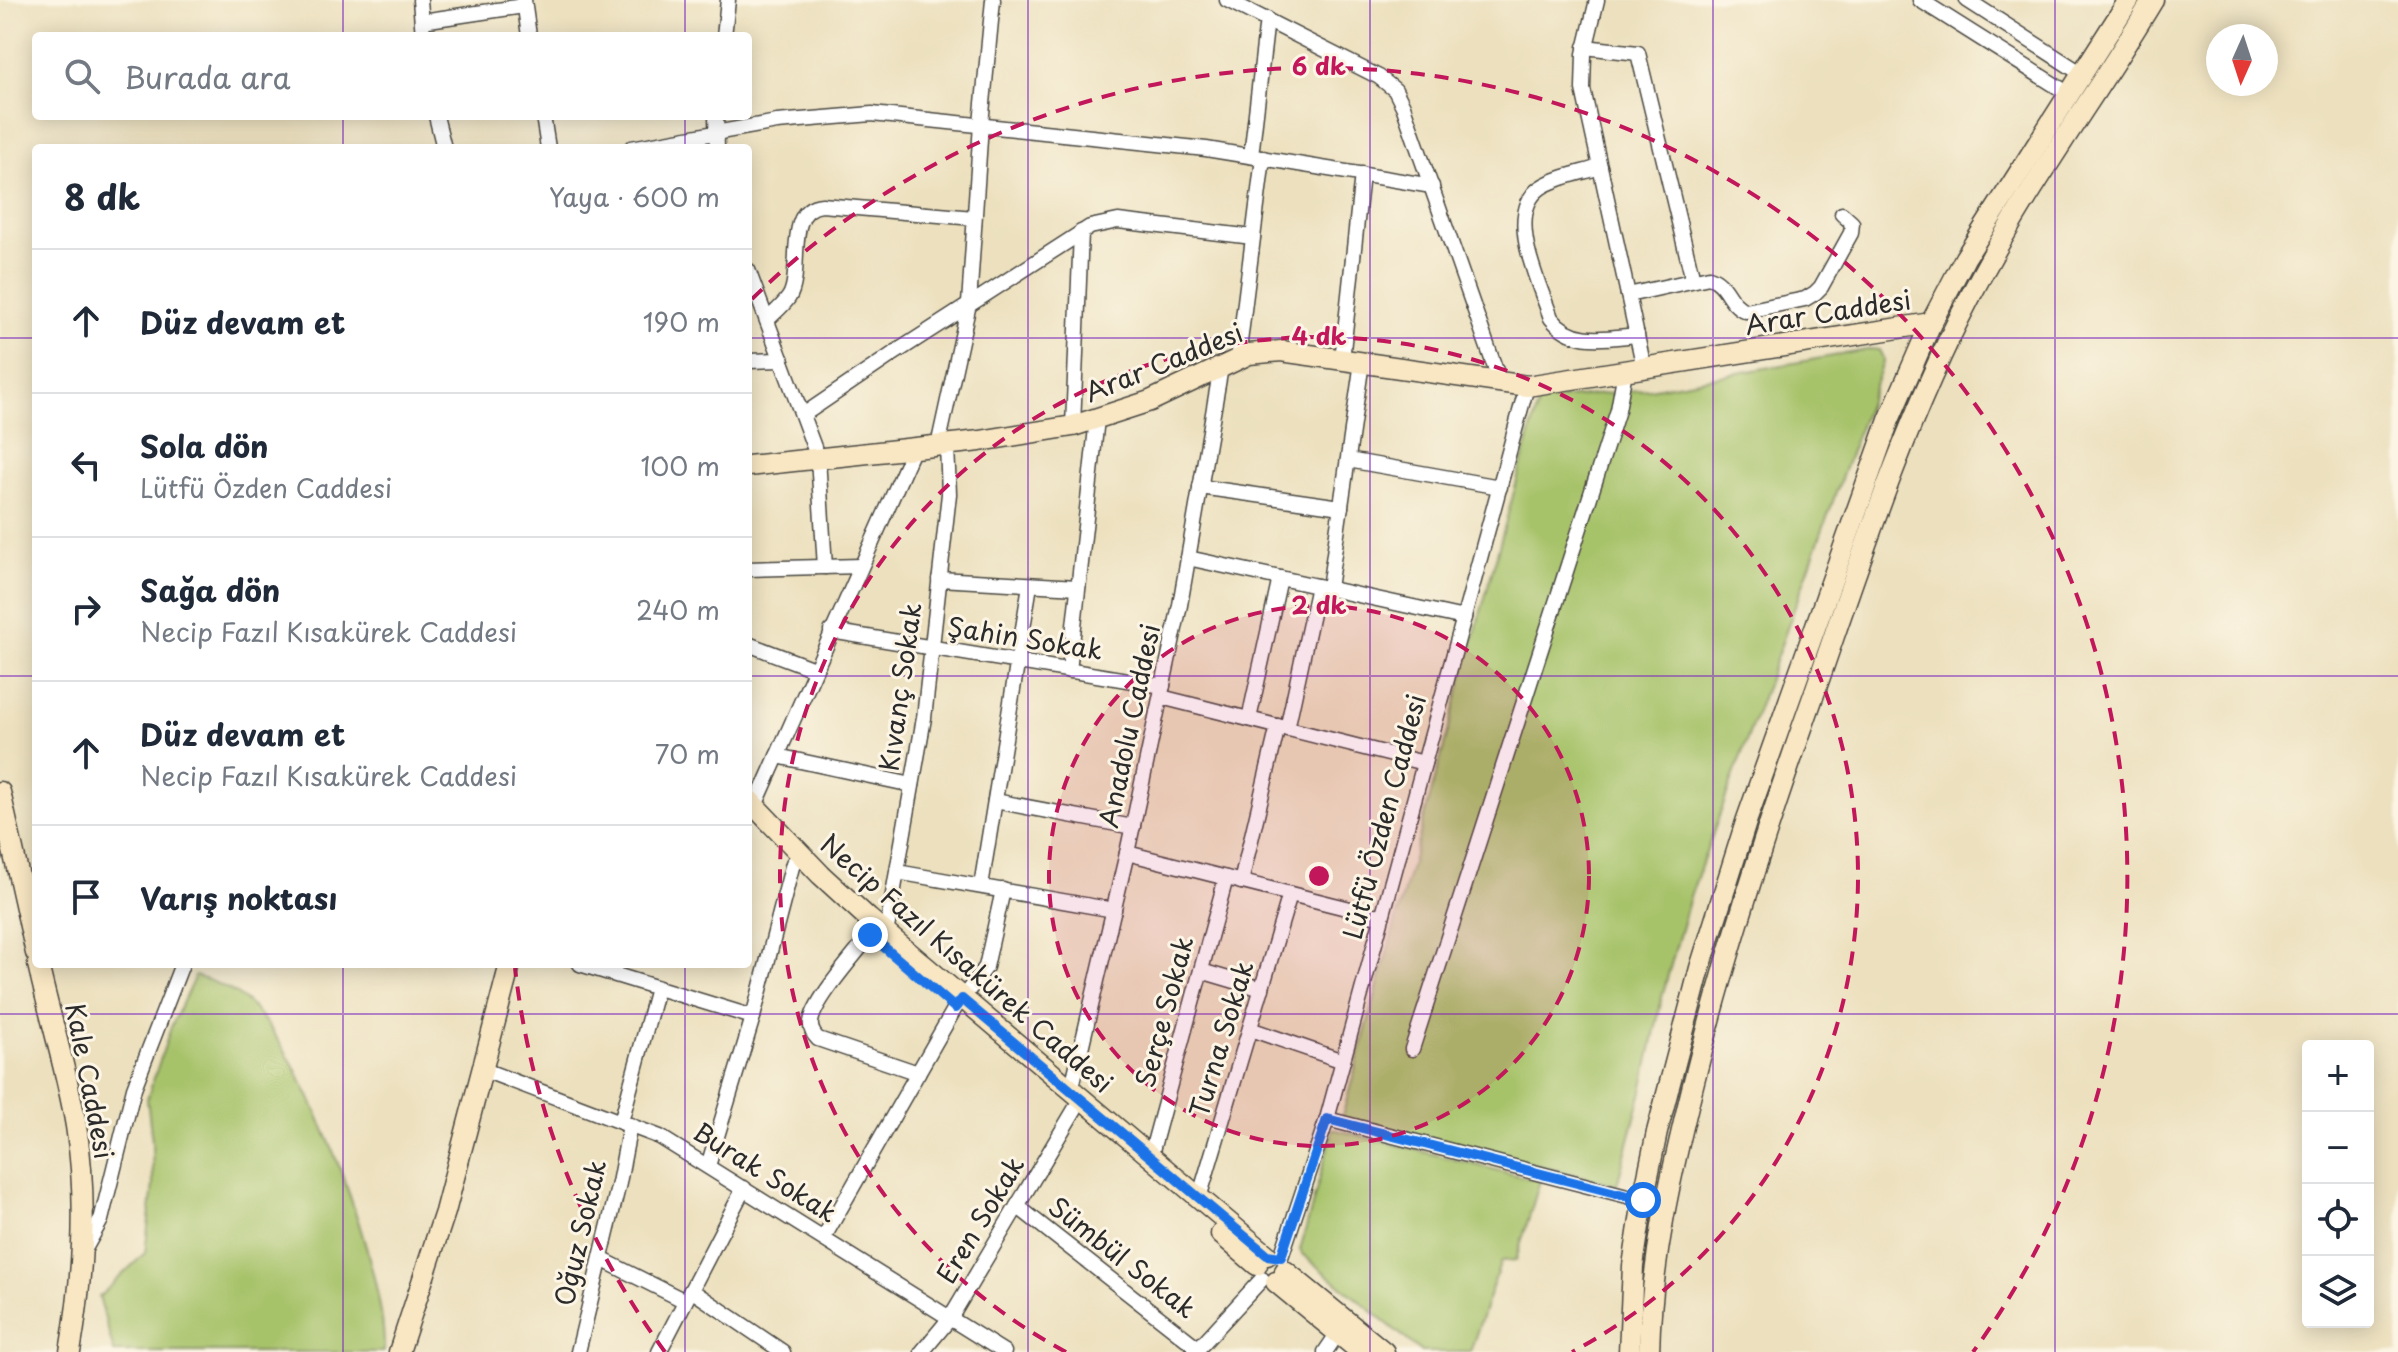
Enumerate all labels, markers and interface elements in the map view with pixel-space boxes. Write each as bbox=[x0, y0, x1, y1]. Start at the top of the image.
north arrow bbox=[2206, 24, 2278, 96]
search box bbox=[32, 32, 752, 120]
text: 6 dk bbox=[1292, 47, 1346, 83]
icon: search bbox=[60, 54, 104, 98]
text: Burada ara bbox=[124, 54, 290, 99]
text: 8 dk bbox=[64, 170, 140, 222]
text: Yaya · 600 m bbox=[549, 177, 720, 216]
street label: Arar Caddesi bbox=[1742, 279, 1914, 344]
icon: ahead bbox=[64, 299, 108, 343]
text: Düz devam et bbox=[140, 299, 345, 344]
text: 190 m bbox=[643, 302, 720, 341]
street label: Arar Caddesi bbox=[1078, 312, 1248, 411]
text: 4 dk bbox=[1291, 317, 1347, 353]
text: Sola dön bbox=[140, 423, 269, 468]
icon: left bbox=[64, 443, 108, 487]
text: 100 m bbox=[640, 446, 720, 485]
text: Lütfü Özden Caddesi bbox=[140, 468, 392, 507]
text: Sağa dön bbox=[140, 567, 280, 612]
text: 2 dk bbox=[1291, 586, 1347, 622]
icon: right bbox=[64, 587, 108, 631]
text: 240 m bbox=[636, 590, 720, 629]
street label: Kıvanç Sokak bbox=[868, 600, 931, 774]
street label: Şahin Sokak bbox=[945, 606, 1106, 669]
text: Necip Fazıl Kısakürek Caddesi bbox=[140, 612, 517, 651]
street label: Anadolu Caddesi bbox=[1088, 620, 1169, 831]
street label: Lütfü Özden Caddesi bbox=[1332, 690, 1435, 943]
text: Düz devam et bbox=[140, 711, 345, 756]
icon: ahead bbox=[64, 731, 108, 775]
text: 70 m bbox=[655, 734, 720, 773]
text: Necip Fazıl Kısakürek Caddesi bbox=[140, 756, 517, 795]
street label: Necip Fazıl Kısakürek Caddesi bbox=[812, 824, 1122, 1101]
centre of rings bbox=[1305, 862, 1333, 890]
icon: arrive bbox=[64, 875, 108, 919]
text: Varış noktası bbox=[140, 875, 337, 920]
route end bbox=[852, 917, 888, 953]
street label: Serçe Sokak bbox=[1125, 932, 1202, 1092]
street label: Turna Sokak bbox=[1178, 956, 1263, 1122]
street label: Kale Caddesi bbox=[56, 999, 125, 1162]
map controls bbox=[2302, 1040, 2374, 1328]
button: + bbox=[2302, 1040, 2374, 1112]
street label: Burak Sokak bbox=[686, 1112, 845, 1232]
button: − bbox=[2302, 1112, 2374, 1184]
street label: Eren Sokak bbox=[926, 1148, 1033, 1290]
street label: Oğuz Sokak bbox=[544, 1156, 615, 1310]
route start bbox=[1625, 1182, 1661, 1218]
button: locate bbox=[2302, 1184, 2374, 1256]
street label: Sümbül Sokak bbox=[1041, 1187, 1205, 1327]
button: layers bbox=[2302, 1256, 2374, 1328]

